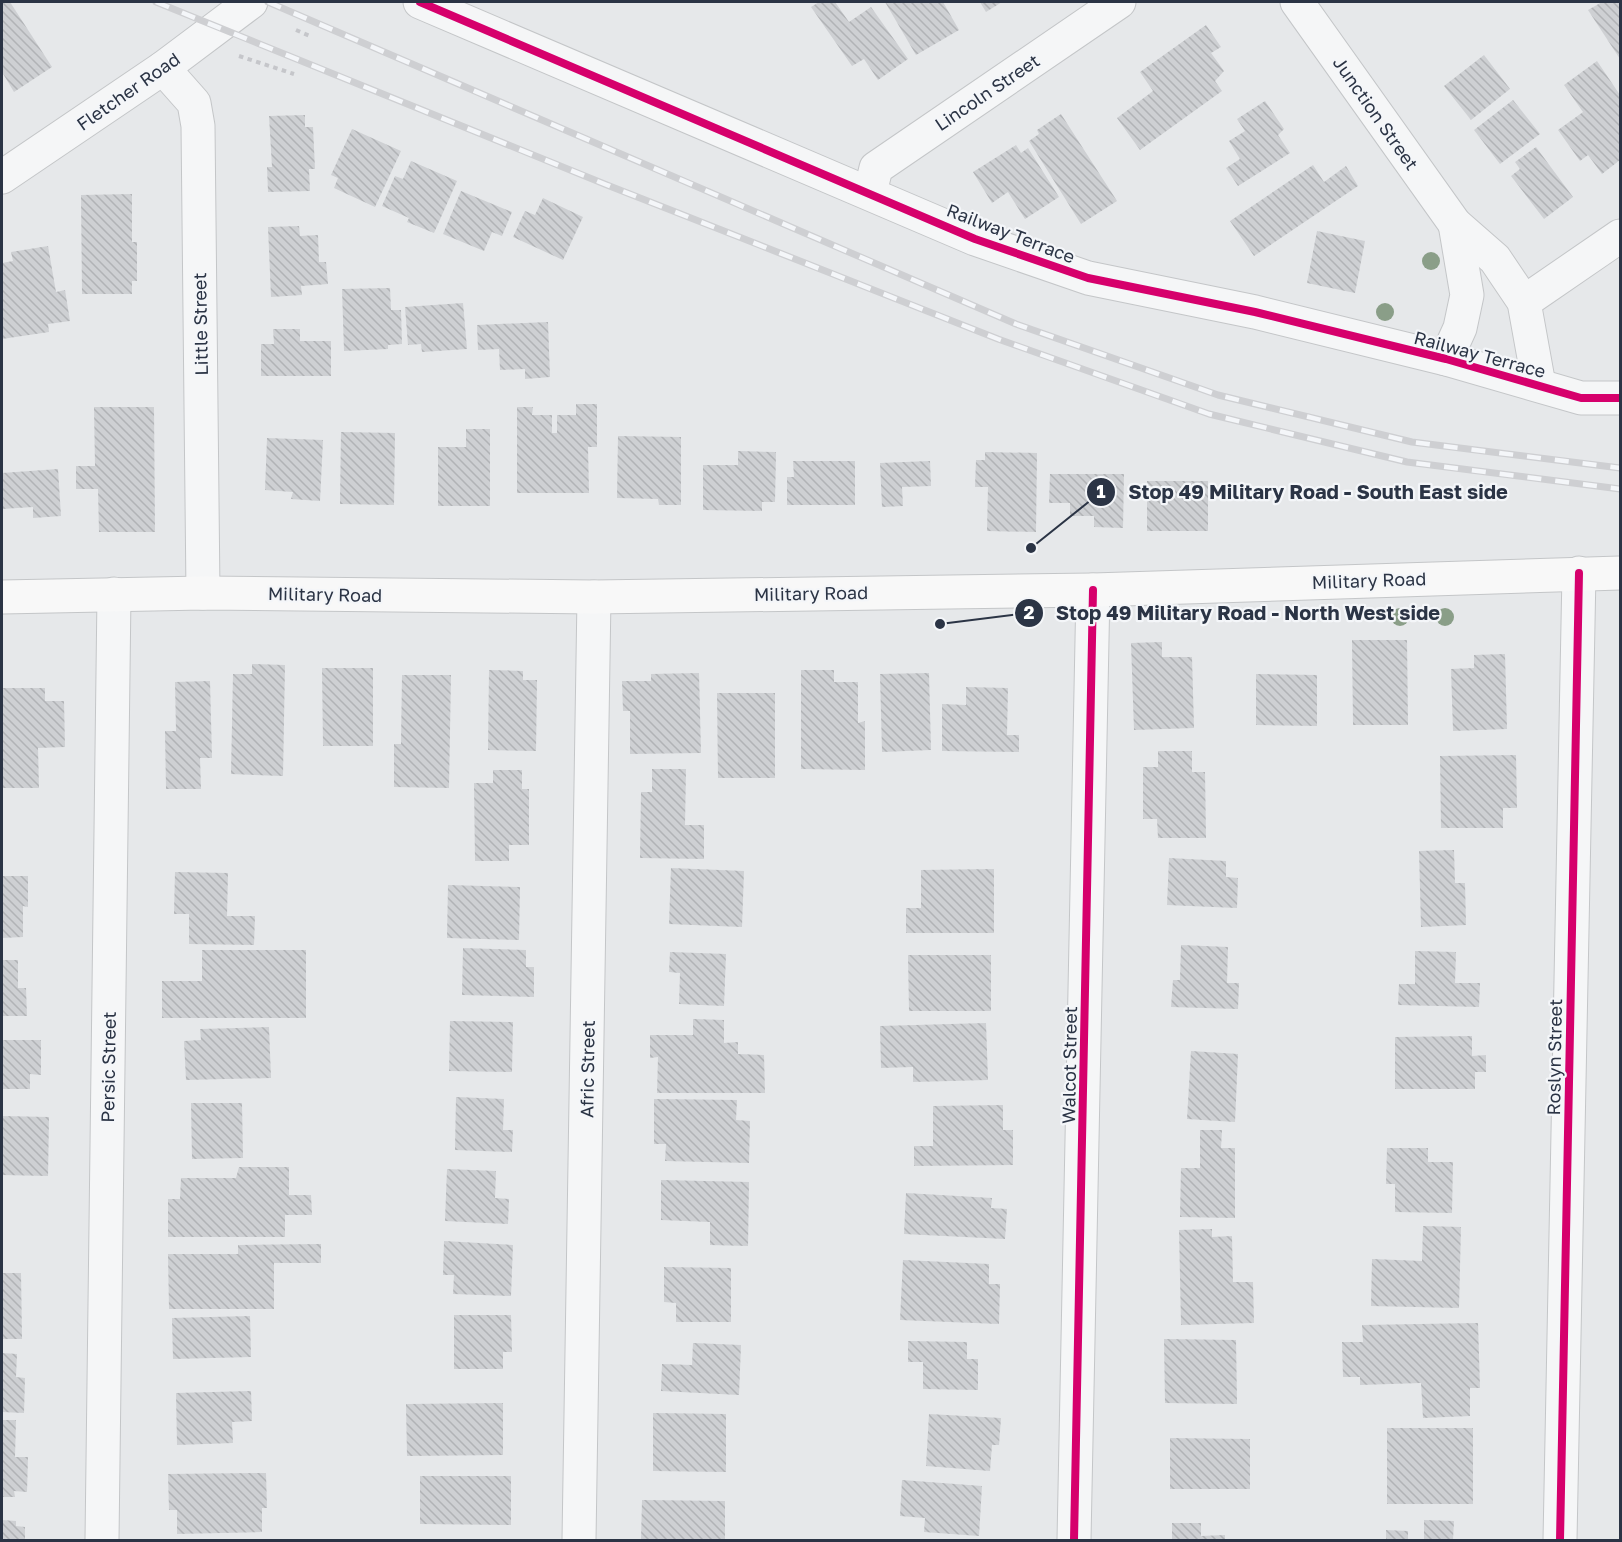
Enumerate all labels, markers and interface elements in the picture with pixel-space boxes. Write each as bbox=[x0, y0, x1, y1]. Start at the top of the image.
street label: Fletcher Road bbox=[72, 47, 184, 135]
street label: Lincoln Street bbox=[931, 49, 1043, 135]
street label: Junction Street bbox=[1329, 52, 1423, 174]
street label: Railway Terrace bbox=[944, 198, 1078, 268]
street label: Little Street bbox=[188, 272, 212, 376]
street label: Railway Terrace bbox=[1412, 326, 1548, 382]
callout: Stop 49 Military Road - South East side bbox=[1086, 473, 1520, 511]
text: Stop 49 Military Road - South East side bbox=[1128, 479, 1508, 503]
text: 1 bbox=[1096, 480, 1106, 502]
street label: Military Road bbox=[1311, 567, 1427, 593]
street label: Military Road bbox=[754, 581, 868, 605]
street label: Military Road bbox=[268, 582, 382, 606]
callout: Stop 49 Military Road - North West side bbox=[1014, 594, 1452, 632]
text: Stop 49 Military Road - North West side bbox=[1056, 600, 1440, 624]
text: 2 bbox=[1024, 601, 1035, 623]
street label: Roslyn Street bbox=[1542, 998, 1566, 1116]
street label: Walcot Street bbox=[1057, 1006, 1081, 1124]
street label: Persic Street bbox=[96, 1011, 120, 1123]
street label: Afric Street bbox=[575, 1020, 599, 1118]

